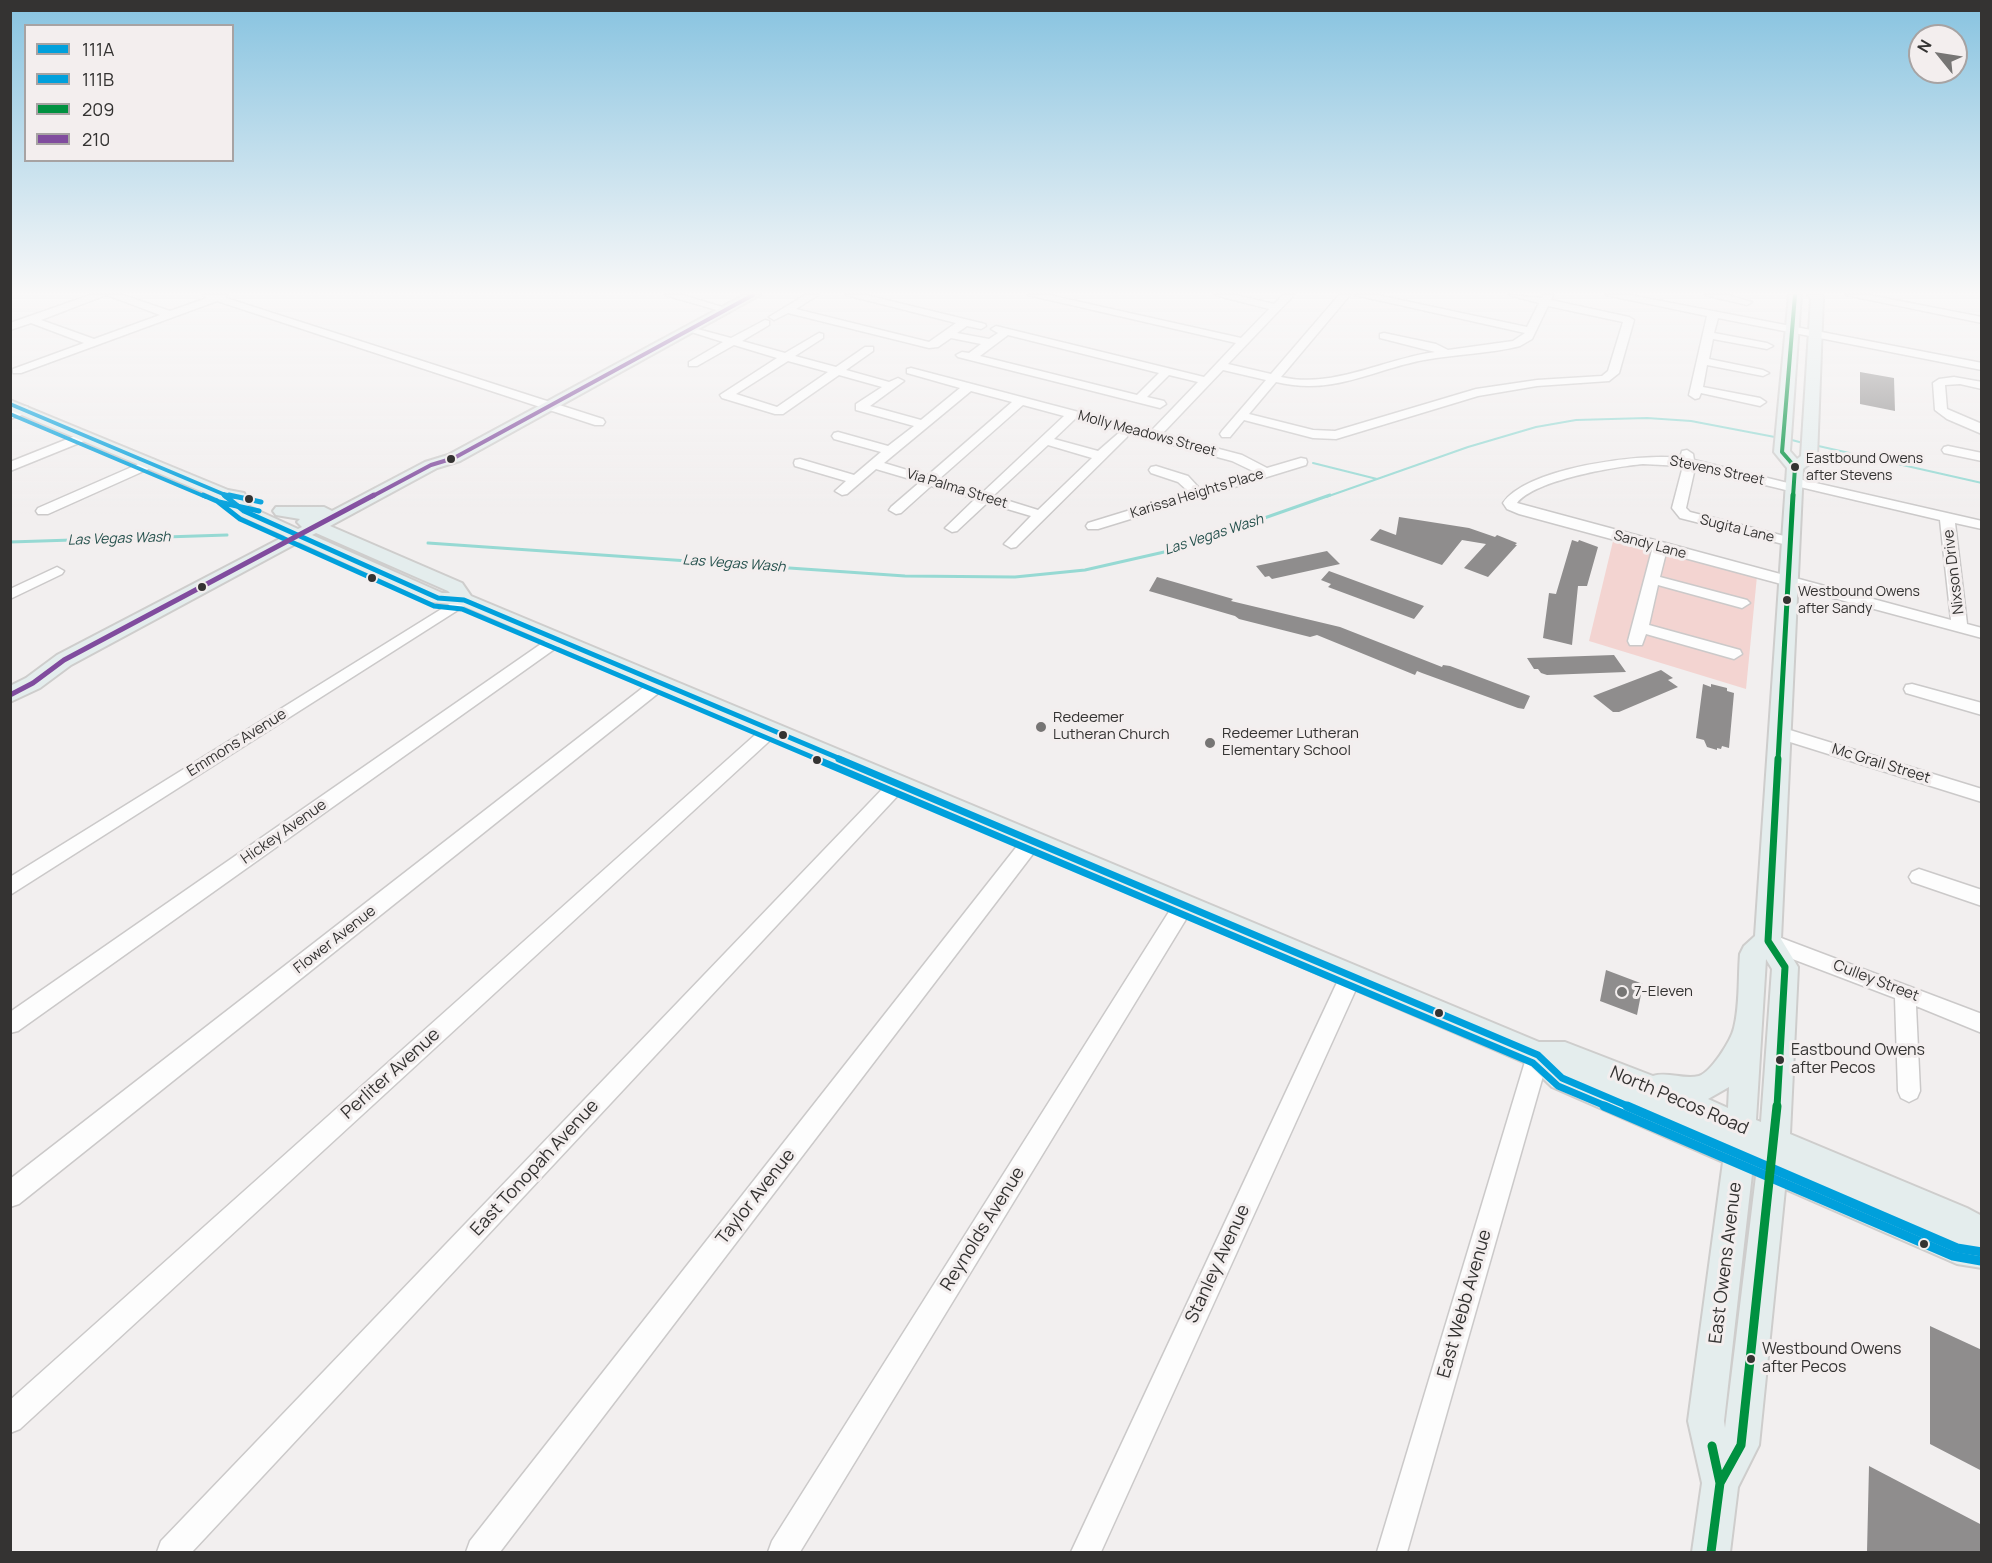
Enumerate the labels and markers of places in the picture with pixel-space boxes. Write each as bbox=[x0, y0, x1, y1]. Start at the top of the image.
place label: Eastbound Owens after Stevens bbox=[1806, 451, 1923, 484]
unlabelled marker bbox=[445, 453, 457, 465]
marker: Eastbound Owens after Stevens bbox=[1789, 461, 1801, 473]
unlabelled marker bbox=[243, 493, 255, 505]
unlabelled marker bbox=[366, 572, 378, 584]
unlabelled marker bbox=[196, 581, 208, 593]
place label: Westbound Owens after Sandy bbox=[1798, 584, 1920, 616]
marker: Westbound Owens after Sandy bbox=[1781, 594, 1793, 606]
place label: Redeemer Lutheran Church bbox=[1053, 709, 1170, 744]
marker: Redeemer Lutheran Church bbox=[1034, 720, 1048, 734]
place label: Redeemer Lutheran Elementary School bbox=[1222, 725, 1359, 760]
unlabelled marker bbox=[777, 729, 789, 741]
marker: Redeemer Lutheran Elementary School bbox=[1203, 736, 1217, 750]
unlabelled marker bbox=[811, 754, 823, 766]
place label: 7-Eleven bbox=[1634, 983, 1693, 1001]
marker: 7-Eleven bbox=[1615, 985, 1629, 999]
unlabelled marker bbox=[1433, 1007, 1445, 1019]
place label: Eastbound Owens after Pecos bbox=[1791, 1041, 1925, 1079]
marker: Eastbound Owens after Pecos bbox=[1774, 1054, 1786, 1066]
unlabelled marker bbox=[1918, 1238, 1930, 1250]
place label: Westbound Owens after Pecos bbox=[1762, 1340, 1901, 1378]
marker: Westbound Owens after Pecos bbox=[1745, 1353, 1757, 1365]

